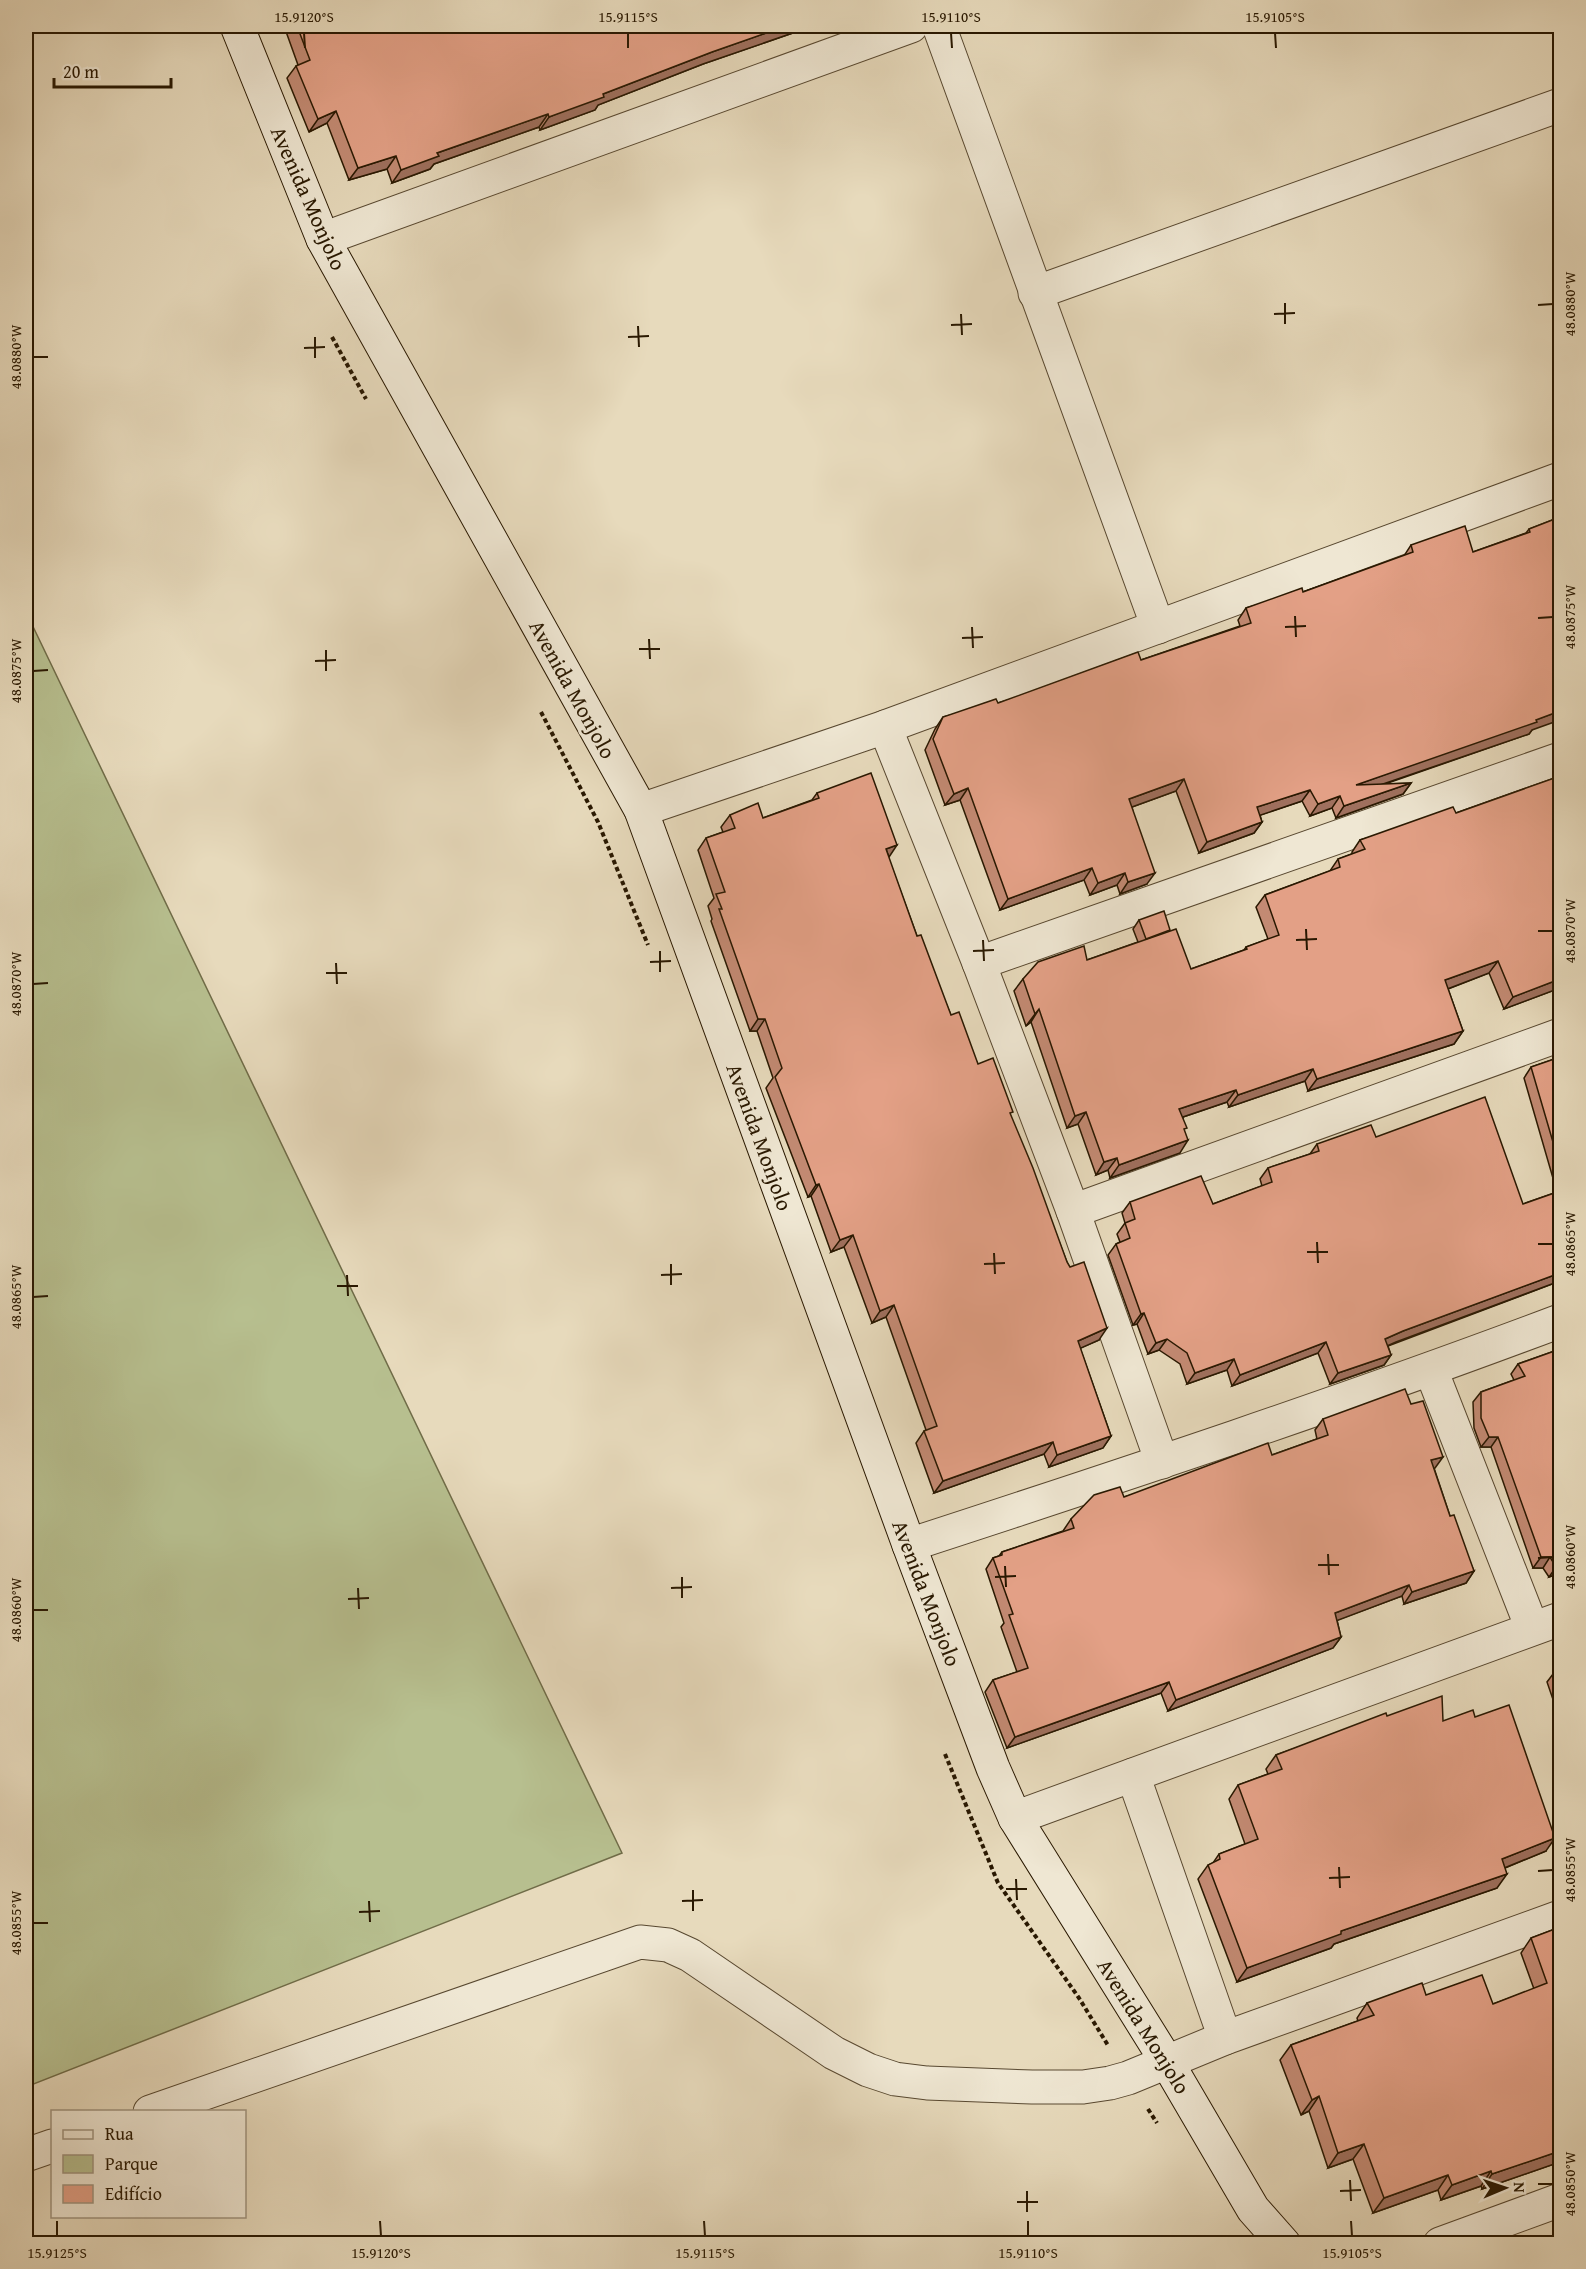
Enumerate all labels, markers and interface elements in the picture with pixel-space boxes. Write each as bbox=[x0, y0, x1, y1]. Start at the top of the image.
text: 15.9120°S bbox=[274, 6, 334, 27]
text: 15.9115°S bbox=[598, 6, 658, 27]
text: 15.9110°S bbox=[921, 6, 981, 27]
text: 15.9105°S bbox=[1245, 6, 1305, 27]
scale bar bbox=[54, 51, 171, 89]
text: 20 m bbox=[63, 58, 99, 85]
street label: Avenida Monjolo bbox=[263, 121, 355, 275]
text: 48.0880°W bbox=[1559, 271, 1580, 337]
text: 48.0880°W bbox=[5, 324, 26, 390]
text: 48.0875°W bbox=[1559, 584, 1580, 650]
street label: Avenida Monjolo bbox=[522, 614, 624, 764]
text: 48.0875°W bbox=[5, 638, 26, 704]
text: 48.0870°W bbox=[1559, 898, 1580, 964]
text: 48.0870°W bbox=[5, 951, 26, 1017]
street label: Avenida Monjolo bbox=[719, 1059, 801, 1215]
text: 48.0865°W bbox=[1559, 1211, 1580, 1277]
text: 48.0865°W bbox=[5, 1264, 26, 1330]
street label: Avenida Monjolo bbox=[884, 1515, 970, 1671]
text: 48.0860°W bbox=[1559, 1524, 1580, 1590]
text: 48.0860°W bbox=[5, 1577, 26, 1643]
text: 48.0855°W bbox=[1559, 1837, 1580, 1903]
text: 48.0855°W bbox=[5, 1890, 26, 1956]
street label: Avenida Monjolo bbox=[1089, 1952, 1199, 2100]
legend bbox=[51, 2110, 246, 2218]
text: Rua bbox=[105, 2120, 134, 2147]
text: Parque bbox=[105, 2150, 158, 2177]
text: 48.0850°W bbox=[1559, 2151, 1580, 2217]
north arrow bbox=[1475, 2158, 1535, 2218]
text: Edifício bbox=[105, 2180, 162, 2207]
text: N bbox=[1508, 2182, 1532, 2194]
text: 15.9125°S bbox=[27, 2242, 87, 2263]
text: 15.9120°S bbox=[351, 2242, 411, 2263]
text: 15.9115°S bbox=[675, 2242, 735, 2263]
text: 15.9110°S bbox=[998, 2242, 1058, 2263]
text: 15.9105°S bbox=[1322, 2242, 1382, 2263]

